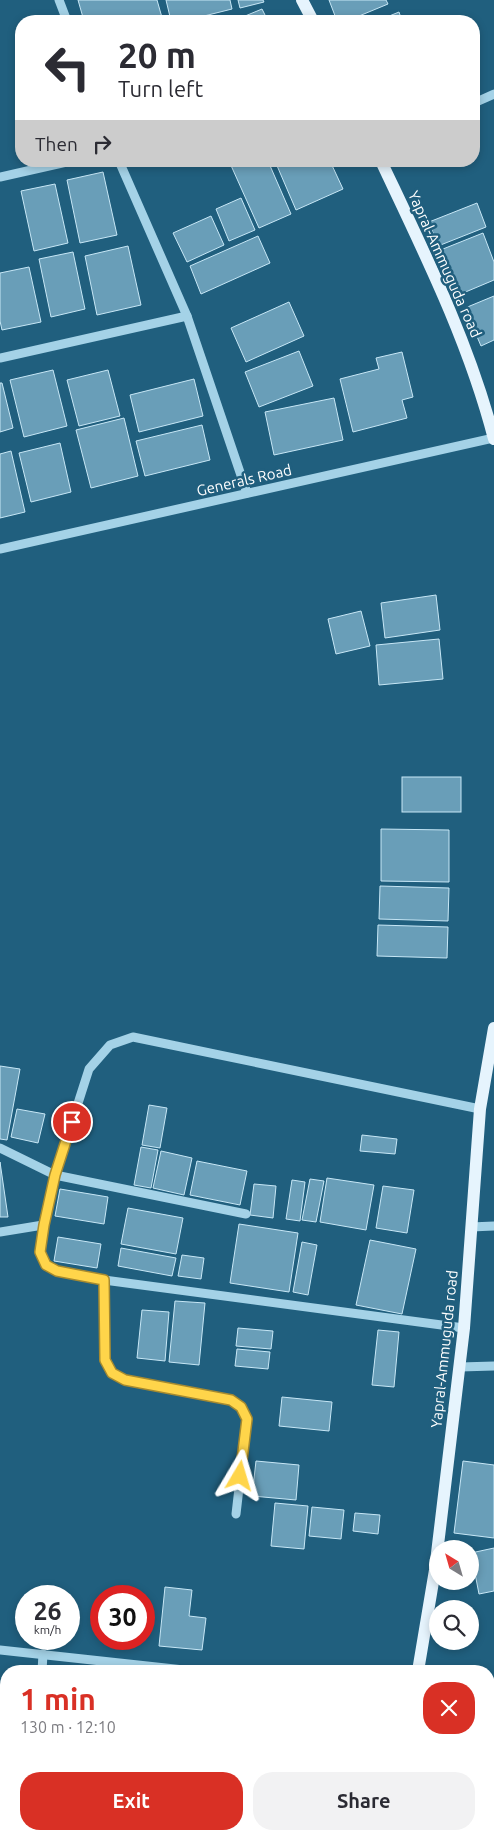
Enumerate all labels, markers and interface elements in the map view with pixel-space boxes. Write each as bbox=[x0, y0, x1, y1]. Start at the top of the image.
icon: left bbox=[35, 35, 100, 100]
text: 20 m bbox=[118, 35, 196, 75]
text: Turn left bbox=[118, 76, 203, 101]
icon: right bbox=[88, 130, 116, 158]
text: Then bbox=[35, 133, 78, 155]
street label: Yapral-Ammuguda road bbox=[405, 188, 485, 340]
street label: Generals Road bbox=[195, 461, 293, 499]
pin bbox=[51, 1101, 93, 1143]
icon: arrive bbox=[58, 1108, 86, 1136]
street label: Yapral-Ammuguda road bbox=[427, 1269, 461, 1429]
position arrow bbox=[213, 1449, 265, 1501]
north arrow bbox=[429, 1540, 479, 1590]
map controls bbox=[429, 1540, 479, 1650]
speed limit sign: 30 bbox=[90, 1585, 155, 1650]
text: 26 bbox=[33, 1597, 62, 1625]
button: search bbox=[429, 1600, 479, 1650]
text: km/h bbox=[34, 1623, 61, 1636]
text: 1 min bbox=[20, 1682, 96, 1716]
button: close bbox=[423, 1682, 475, 1734]
text: 130 m · 12:10 bbox=[20, 1718, 116, 1736]
button: Exit bbox=[20, 1772, 243, 1830]
button: Share bbox=[253, 1772, 475, 1830]

